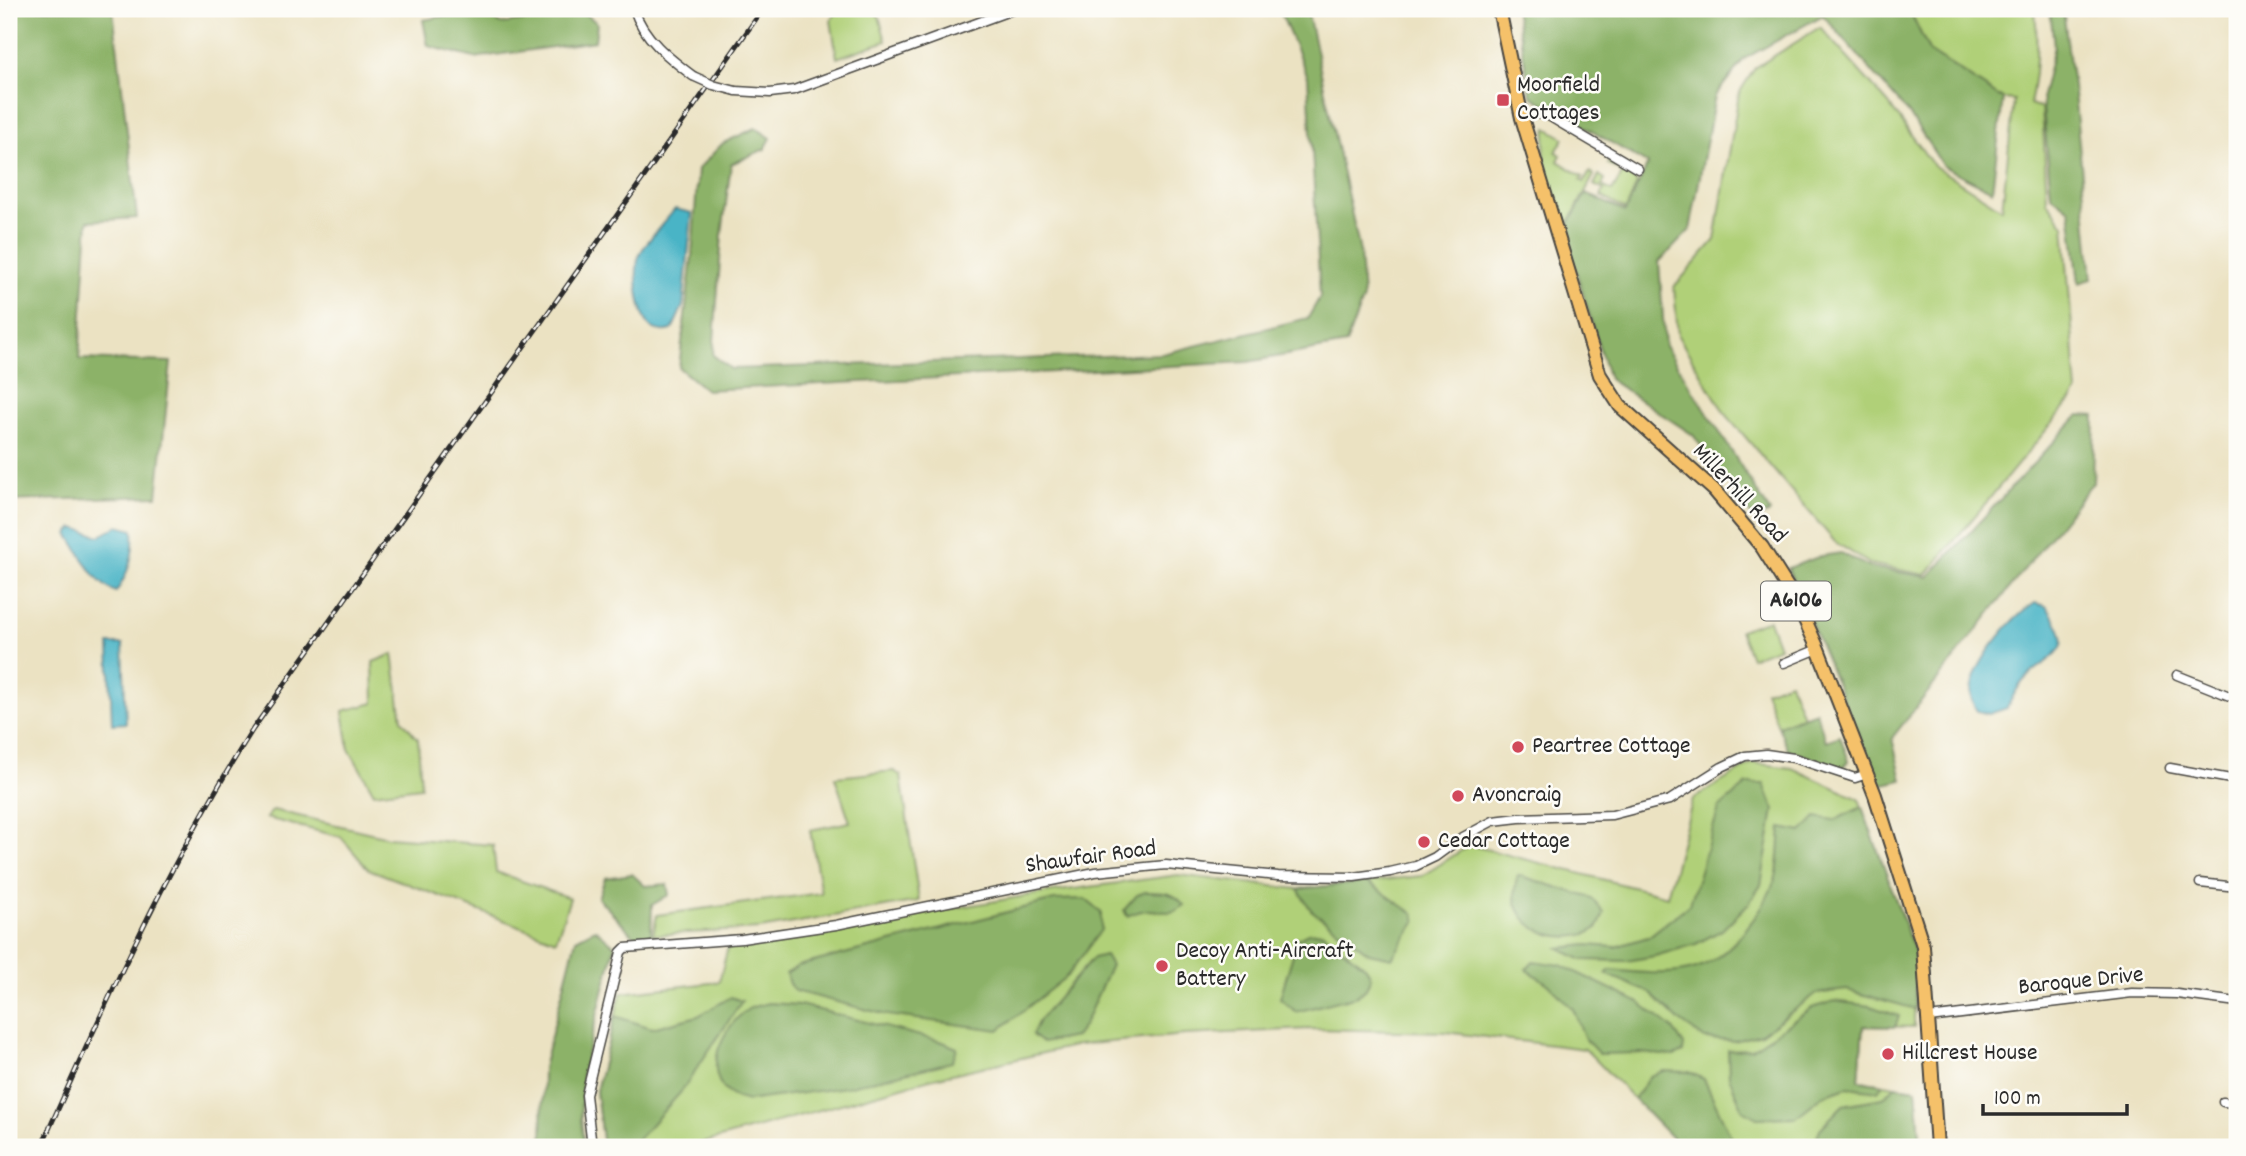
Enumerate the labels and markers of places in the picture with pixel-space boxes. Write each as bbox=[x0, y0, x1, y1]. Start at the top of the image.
place label: Moorfield Cottages bbox=[1517, 69, 1600, 131]
marker: Moorfield Cottages bbox=[1495, 92, 1511, 108]
place label: Peartree Cottage bbox=[1532, 730, 1691, 764]
marker: Peartree Cottage bbox=[1510, 739, 1526, 755]
place label: Avoncraig bbox=[1472, 779, 1562, 813]
marker: Avoncraig bbox=[1450, 788, 1466, 804]
place label: Cedar Cottage bbox=[1438, 825, 1570, 859]
marker: Cedar Cottage bbox=[1416, 834, 1432, 850]
place label: Decoy Anti-Aircraft Battery bbox=[1176, 935, 1354, 997]
marker: Decoy Anti-Aircraft Battery bbox=[1154, 958, 1170, 974]
place label: Hillcrest House bbox=[1902, 1037, 2038, 1071]
marker: Hillcrest House bbox=[1880, 1046, 1896, 1062]

